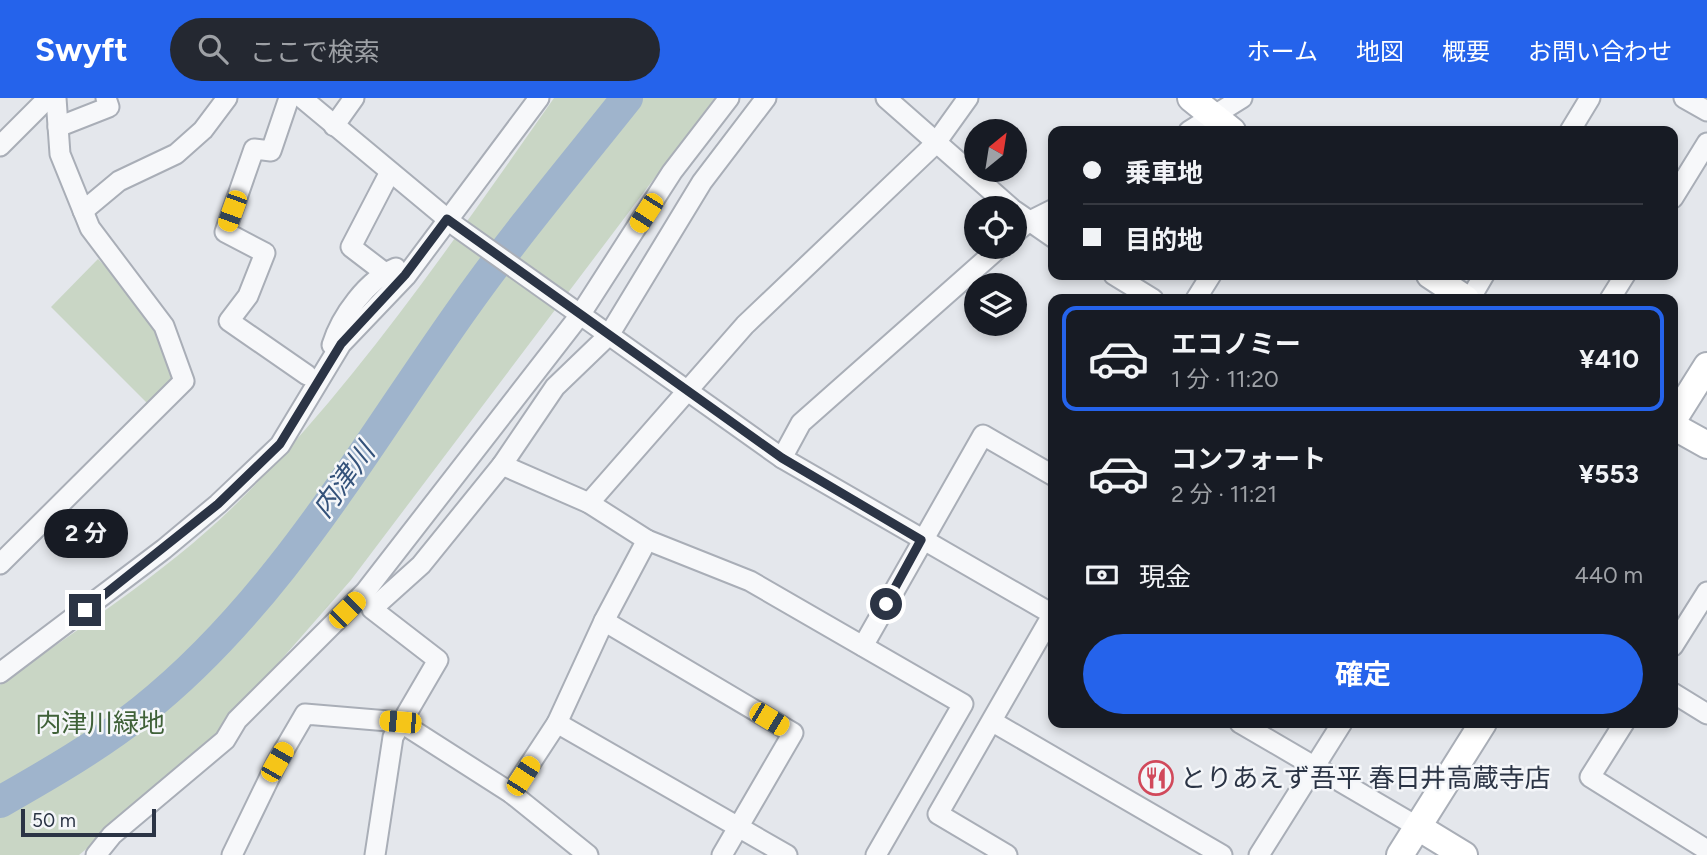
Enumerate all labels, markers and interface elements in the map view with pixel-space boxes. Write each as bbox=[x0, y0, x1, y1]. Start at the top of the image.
search box bbox=[170, 18, 660, 81]
text: Swyft bbox=[35, 30, 128, 69]
icon: search bbox=[194, 30, 232, 68]
text: ここで検索 bbox=[250, 36, 380, 68]
text: ホーム bbox=[1247, 37, 1318, 66]
text: 地図 bbox=[1356, 37, 1404, 66]
text: 概要 bbox=[1442, 37, 1490, 66]
text: お問い合わせ bbox=[1528, 37, 1672, 66]
north arrow bbox=[964, 119, 1027, 182]
map controls bbox=[964, 119, 1027, 336]
text: 乗車地 bbox=[1125, 157, 1203, 189]
car bbox=[215, 188, 250, 234]
car bbox=[626, 190, 667, 236]
button: locate bbox=[964, 196, 1027, 259]
text: 目的地 bbox=[1125, 224, 1203, 256]
button: layers bbox=[964, 273, 1027, 336]
icon: car bbox=[1087, 327, 1150, 390]
text: エコノミー bbox=[1171, 328, 1301, 360]
text: ¥410 bbox=[1579, 343, 1639, 375]
text: 1 分 · 11:20 bbox=[1171, 365, 1279, 393]
water label: 内津川 bbox=[305, 434, 383, 524]
icon: car bbox=[1087, 442, 1150, 505]
text: コンフォート bbox=[1171, 443, 1326, 475]
text: ¥553 bbox=[1579, 458, 1639, 490]
text: 2 分 · 11:21 bbox=[1171, 480, 1277, 508]
callout: 2 分 bbox=[43, 508, 127, 558]
text: 2 分 bbox=[65, 519, 107, 547]
icon: cash bbox=[1083, 556, 1121, 594]
text: 現金 bbox=[1139, 561, 1191, 593]
text: 440 m bbox=[1574, 561, 1643, 589]
car bbox=[325, 588, 370, 632]
route start bbox=[870, 588, 902, 620]
route end bbox=[69, 594, 101, 626]
button: 確定 bbox=[1083, 634, 1643, 714]
car bbox=[746, 699, 793, 739]
park label: 内津川緑地 bbox=[35, 707, 165, 739]
car bbox=[379, 710, 422, 734]
car bbox=[258, 739, 297, 785]
car bbox=[503, 753, 544, 799]
restaurant icon: とりあえず吾平 春日井高蔵寺店 bbox=[1137, 759, 1175, 797]
place label: とりあえず吾平 春日井高蔵寺店 bbox=[1180, 762, 1550, 794]
scale bar bbox=[21, 806, 156, 838]
text: 50 m bbox=[32, 809, 76, 832]

